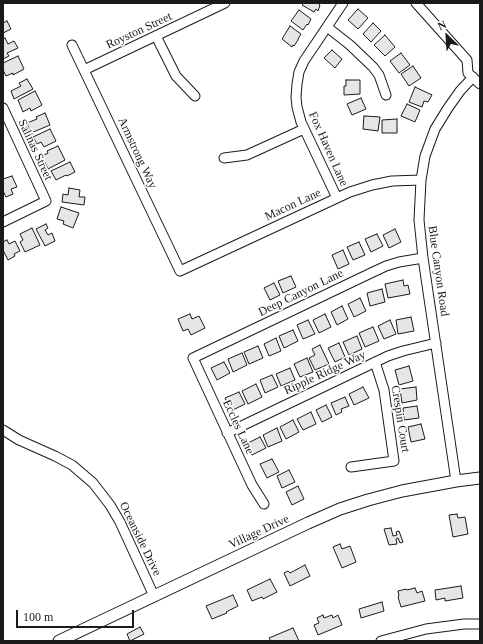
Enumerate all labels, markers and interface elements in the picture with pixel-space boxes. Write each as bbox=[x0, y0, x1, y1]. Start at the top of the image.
street label: Royston Street bbox=[104, 9, 174, 53]
north arrow bbox=[427, 16, 467, 56]
text: N bbox=[436, 18, 448, 32]
street label: Fox Haven Lane bbox=[305, 110, 351, 188]
street label: Armstrong Way bbox=[114, 115, 160, 191]
street label: Salinas Street bbox=[15, 117, 55, 183]
street label: Macon Lane bbox=[263, 186, 323, 224]
street label: Blue Canyon Road bbox=[425, 225, 451, 317]
street label: Deep Canyon Lane bbox=[256, 266, 346, 320]
street label: Ripple Ridge Way bbox=[282, 348, 368, 398]
street label: Crespin Court bbox=[388, 384, 412, 454]
street label: Eccles Lane bbox=[219, 398, 257, 456]
street label: Oceanside Drive bbox=[116, 500, 164, 578]
street label: Village Drive bbox=[227, 512, 291, 552]
scale bar bbox=[18, 602, 136, 628]
text: 100 m bbox=[23, 610, 53, 624]

